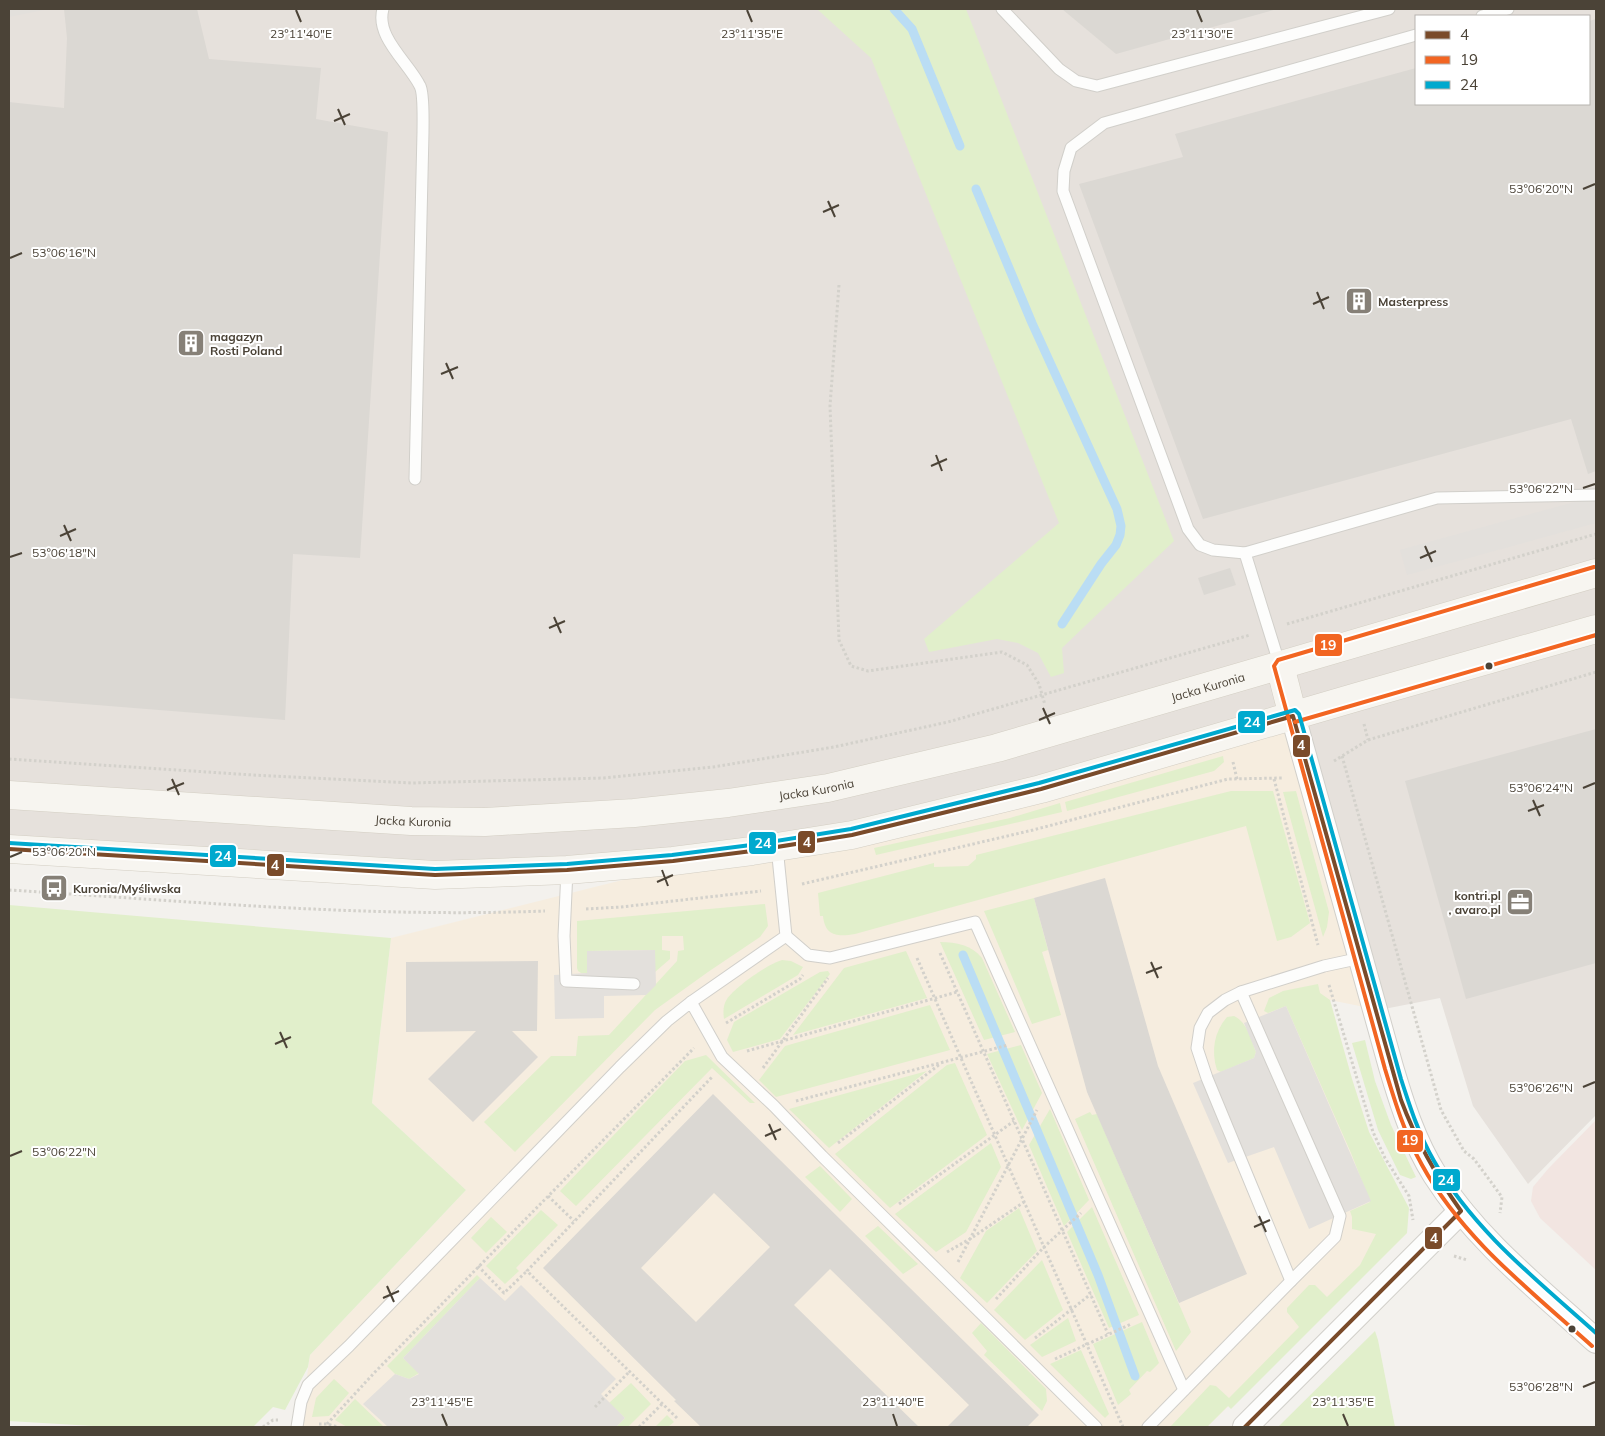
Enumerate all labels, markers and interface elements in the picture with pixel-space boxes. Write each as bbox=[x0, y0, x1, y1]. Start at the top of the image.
legend bbox=[1415, 15, 1590, 105]
text: 4 bbox=[1460, 25, 1469, 44]
text: 23°11'40"E bbox=[270, 26, 332, 41]
text: 23°11'35"E bbox=[721, 26, 783, 41]
text: 23°11'30"E bbox=[1171, 26, 1233, 41]
text: 19 bbox=[1460, 50, 1478, 69]
text: 24 bbox=[1460, 75, 1478, 94]
text: 53°06'20"N bbox=[1509, 181, 1573, 196]
text: 53°06'16"N bbox=[32, 245, 96, 260]
building icon: Masterpress bbox=[1344, 286, 1374, 316]
place label: Masterpress bbox=[1378, 294, 1448, 309]
building icon: magazyn Rosti Poland bbox=[176, 328, 206, 358]
place label: magazyn Rosti Poland bbox=[210, 329, 282, 358]
text: 53°06'22"N bbox=[1509, 481, 1573, 496]
text: 53°06'18"N bbox=[32, 545, 96, 560]
line badge: 19 bbox=[1314, 633, 1343, 657]
text: 19 bbox=[1320, 636, 1336, 654]
unlabelled marker bbox=[1484, 661, 1494, 671]
street label: Jacka Kuronia bbox=[1169, 669, 1246, 704]
line badge: 24 bbox=[1237, 710, 1266, 734]
text: 24 bbox=[1244, 713, 1261, 731]
line badge: 4 bbox=[1292, 734, 1311, 758]
text: 4 bbox=[1297, 736, 1306, 754]
street label: Jacka Kuronia bbox=[778, 775, 855, 803]
text: 53°06'24"N bbox=[1509, 780, 1573, 795]
street label: Jacka Kuronia bbox=[375, 811, 451, 829]
line badge: 4 bbox=[797, 830, 816, 854]
line badge: 24 bbox=[748, 831, 777, 855]
text: 4 bbox=[803, 833, 812, 851]
text: 24 bbox=[755, 834, 772, 852]
text: 53°06'20"N bbox=[32, 844, 96, 859]
line badge: 24 bbox=[209, 844, 237, 868]
text: 24 bbox=[215, 847, 232, 865]
line badge: 4 bbox=[266, 853, 285, 877]
text: 4 bbox=[271, 856, 280, 874]
bus stop icon: Kuronia/Myśliwska bbox=[39, 873, 69, 903]
place label: Kuronia/Myśliwska bbox=[73, 881, 181, 896]
office icon: kontri.pl , avaro.pl bbox=[1505, 887, 1535, 917]
place label: kontri.pl , avaro.pl bbox=[1448, 888, 1501, 917]
text: 53°06'26"N bbox=[1509, 1080, 1573, 1095]
line badge: 19 bbox=[1396, 1129, 1424, 1153]
text: 19 bbox=[1402, 1131, 1418, 1149]
text: 53°06'22"N bbox=[32, 1144, 96, 1159]
line badge: 24 bbox=[1432, 1168, 1461, 1192]
text: 24 bbox=[1438, 1171, 1455, 1189]
line badge: 4 bbox=[1424, 1226, 1443, 1250]
text: 4 bbox=[1430, 1229, 1439, 1247]
unlabelled marker bbox=[1567, 1324, 1577, 1334]
text: 53°06'28"N bbox=[1509, 1379, 1573, 1394]
text: 23°11'45"E bbox=[411, 1394, 473, 1409]
text: 23°11'40"E bbox=[862, 1394, 924, 1409]
text: 23°11'35"E bbox=[1312, 1394, 1374, 1409]

